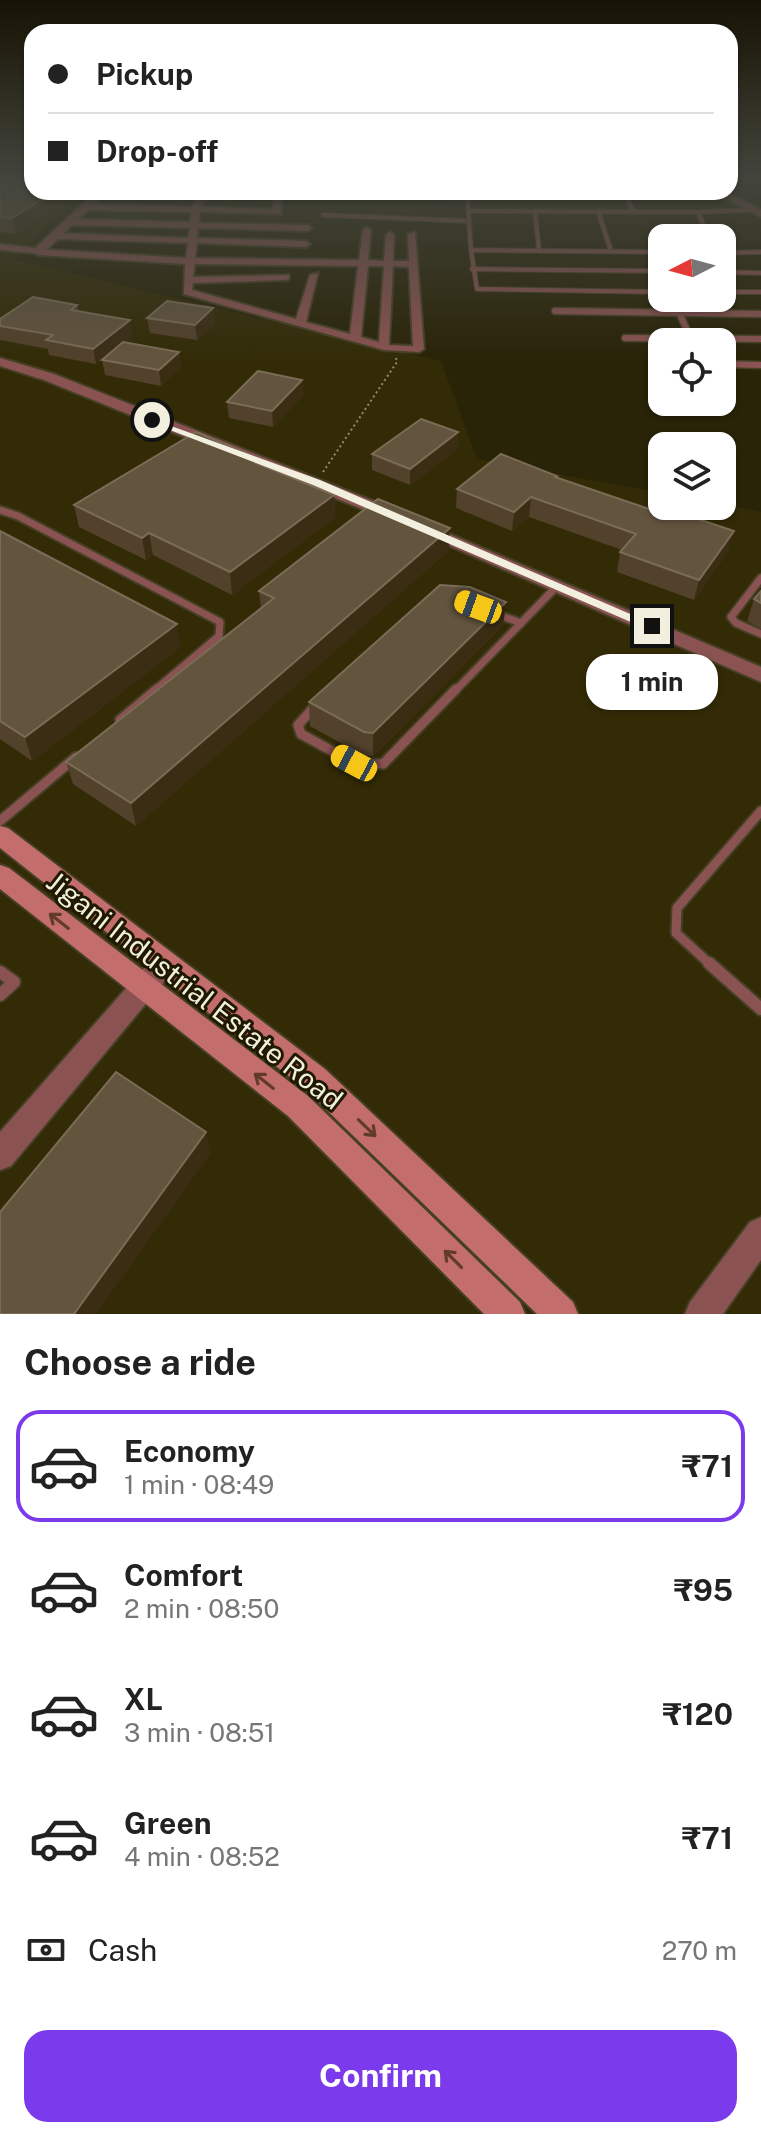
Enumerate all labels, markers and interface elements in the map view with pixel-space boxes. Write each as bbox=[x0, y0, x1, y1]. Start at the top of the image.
text: Pickup bbox=[96, 56, 193, 92]
text: Drop-off bbox=[96, 133, 218, 169]
north arrow bbox=[648, 224, 736, 312]
map controls bbox=[648, 224, 736, 520]
button: locate bbox=[648, 328, 736, 416]
route start bbox=[134, 402, 170, 438]
button: layers bbox=[648, 432, 736, 520]
car bbox=[451, 588, 505, 626]
route end bbox=[634, 608, 670, 644]
callout: 1 min bbox=[586, 654, 718, 710]
text: 1 min bbox=[621, 666, 683, 697]
car bbox=[327, 741, 381, 785]
street label: Jigani Industrial Estate Road bbox=[40, 864, 350, 1116]
one-way arrow bbox=[49, 912, 70, 930]
one-way arrow bbox=[254, 1072, 275, 1089]
one-way arrow bbox=[357, 1119, 377, 1138]
one-way arrow bbox=[444, 1250, 463, 1269]
text: Choose a ride bbox=[24, 1341, 256, 1383]
icon: car bbox=[28, 1430, 100, 1502]
text: Economy bbox=[124, 1433, 255, 1469]
text: ₹71 bbox=[682, 1448, 733, 1484]
text: 1 min · 08:49 bbox=[124, 1469, 274, 1500]
icon: car bbox=[28, 1554, 100, 1626]
text: Comfort bbox=[124, 1557, 243, 1593]
text: ₹95 bbox=[674, 1572, 733, 1608]
text: 2 min · 08:50 bbox=[124, 1593, 279, 1624]
icon: car bbox=[28, 1678, 100, 1750]
text: XL bbox=[124, 1681, 163, 1717]
text: ₹120 bbox=[662, 1696, 733, 1732]
text: 3 min · 08:51 bbox=[124, 1717, 275, 1748]
icon: car bbox=[28, 1802, 100, 1874]
text: Green bbox=[124, 1805, 211, 1841]
text: ₹71 bbox=[682, 1820, 733, 1856]
text: 4 min · 08:52 bbox=[124, 1841, 280, 1872]
icon: cash bbox=[24, 1928, 68, 1972]
text: Cash bbox=[88, 1932, 157, 1968]
text: 270 m bbox=[662, 1935, 737, 1966]
button: Confirm bbox=[24, 2030, 737, 2122]

